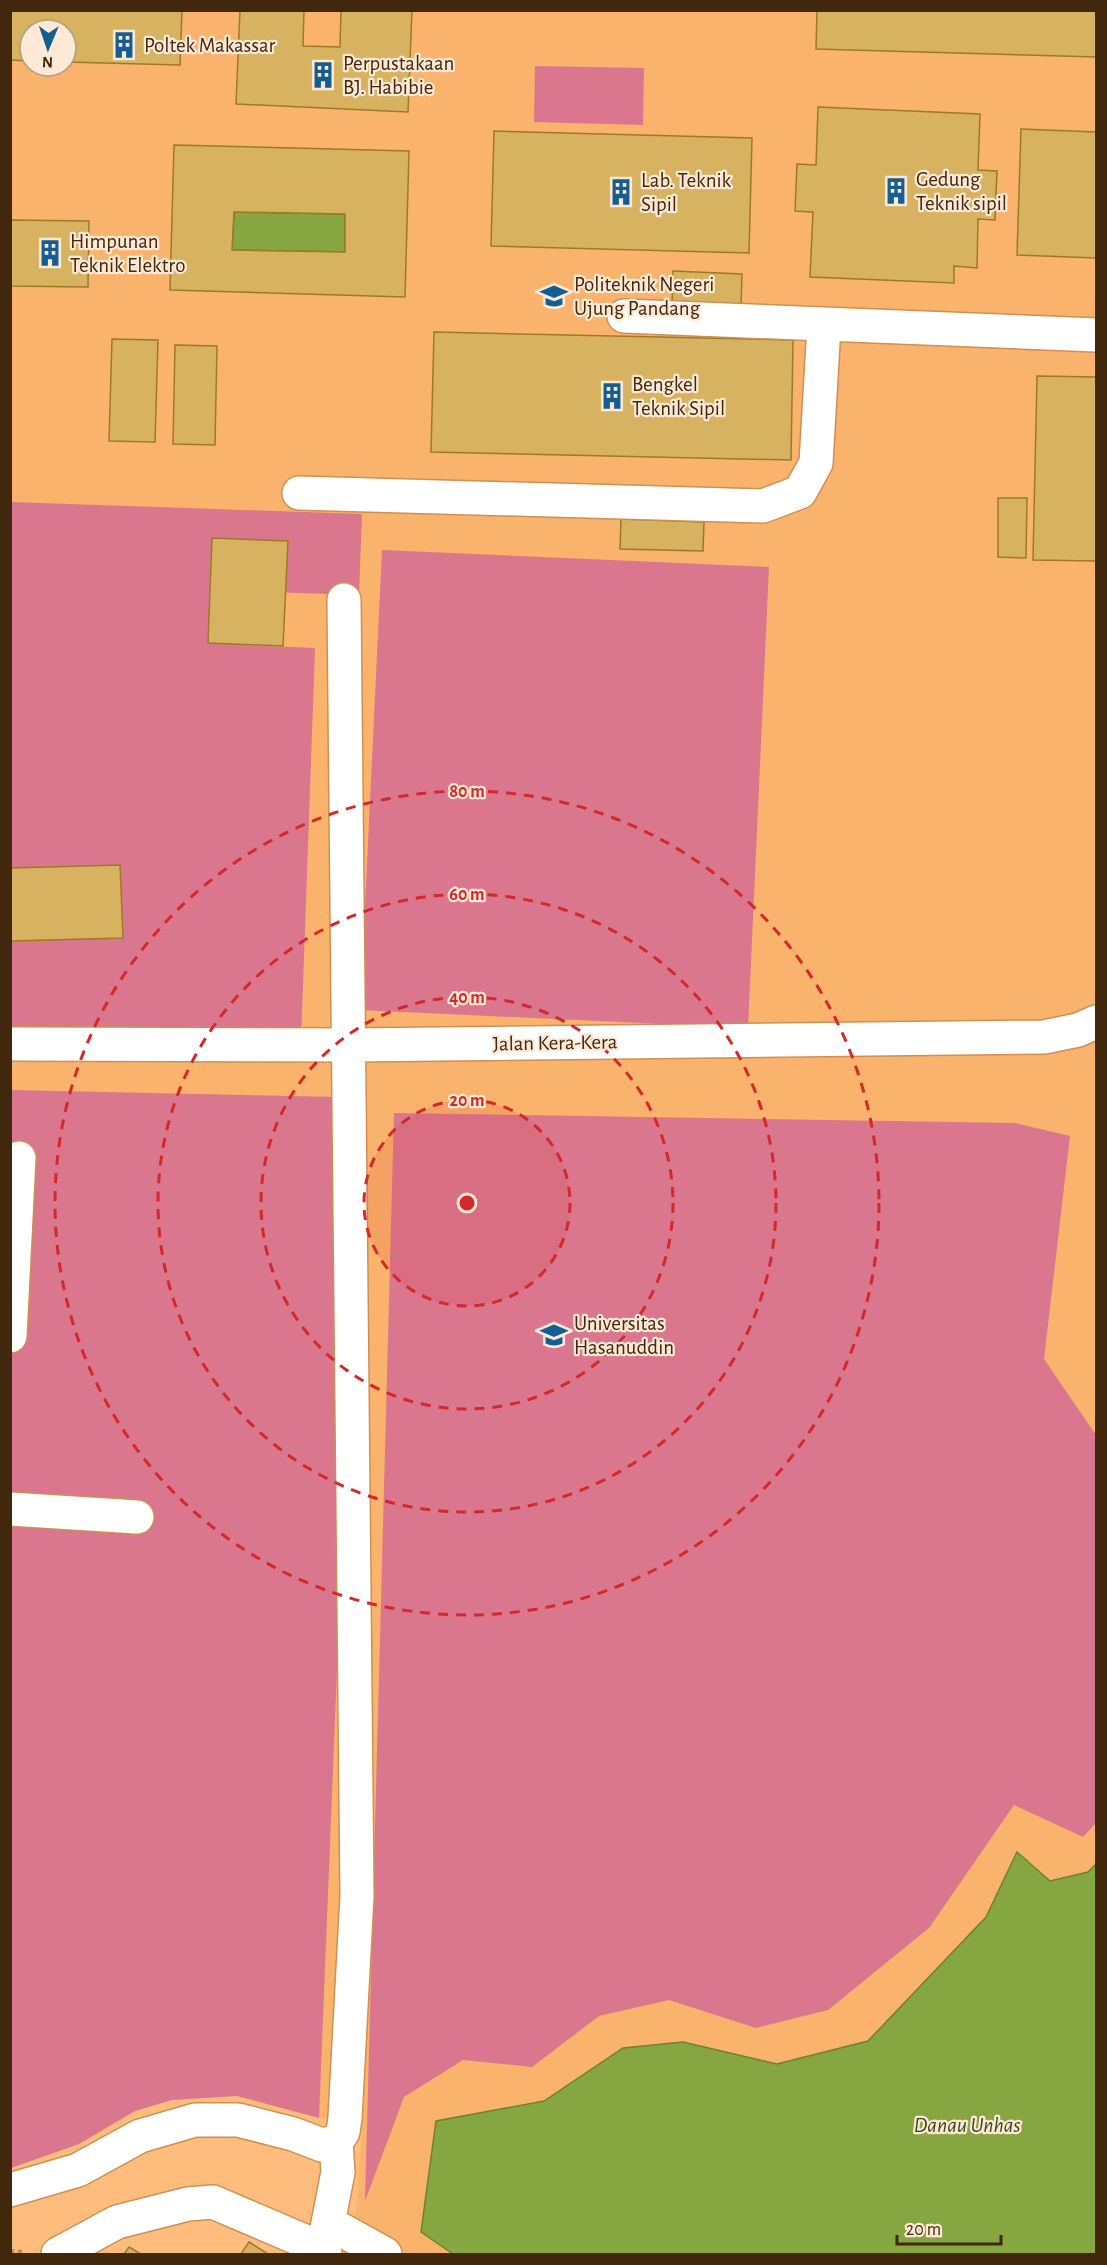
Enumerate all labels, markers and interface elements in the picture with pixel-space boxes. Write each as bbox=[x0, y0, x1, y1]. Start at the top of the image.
north arrow bbox=[18, 18, 78, 78]
building icon: Poltek Makassar bbox=[109, 30, 139, 60]
place label: Poltek Makassar bbox=[144, 35, 276, 56]
place label: Perpustakaan BJ. Habibie bbox=[343, 53, 454, 98]
text: N bbox=[42, 54, 53, 70]
building icon: Perpustakaan BJ. Habibie bbox=[308, 60, 338, 90]
place label: Gedung Teknik sipil bbox=[916, 169, 1007, 214]
place label: Lab. Teknik Sipil bbox=[641, 170, 732, 215]
building icon: Gedung Teknik sipil bbox=[881, 176, 911, 206]
building icon: Lab. Teknik Sipil bbox=[606, 177, 636, 207]
place label: Himpunan Teknik Elektro bbox=[70, 231, 185, 276]
building icon: Himpunan Teknik Elektro bbox=[35, 238, 65, 268]
place label: Politeknik Negeri Ujung Pandang bbox=[574, 274, 714, 319]
school or university icon: Politeknik Negeri Ujung Pandang bbox=[539, 281, 569, 311]
place label: Bengkel Teknik Sipil bbox=[632, 374, 725, 419]
building icon: Bengkel Teknik Sipil bbox=[597, 381, 627, 411]
text: 80 m bbox=[449, 783, 485, 801]
text: 60 m bbox=[449, 886, 485, 904]
text: 40 m bbox=[449, 989, 485, 1007]
street label: Jalan Kera-Kera bbox=[493, 1031, 618, 1055]
text: 20 m bbox=[449, 1092, 485, 1110]
centre of rings bbox=[457, 1193, 477, 1213]
place label: Universitas Hasanuddin bbox=[574, 1313, 674, 1358]
school or university icon: Universitas Hasanuddin bbox=[539, 1320, 569, 1350]
water label: Danau Unhas bbox=[914, 2114, 1020, 2136]
scale bar bbox=[897, 2208, 1000, 2246]
text: 20 m bbox=[906, 2221, 941, 2239]

